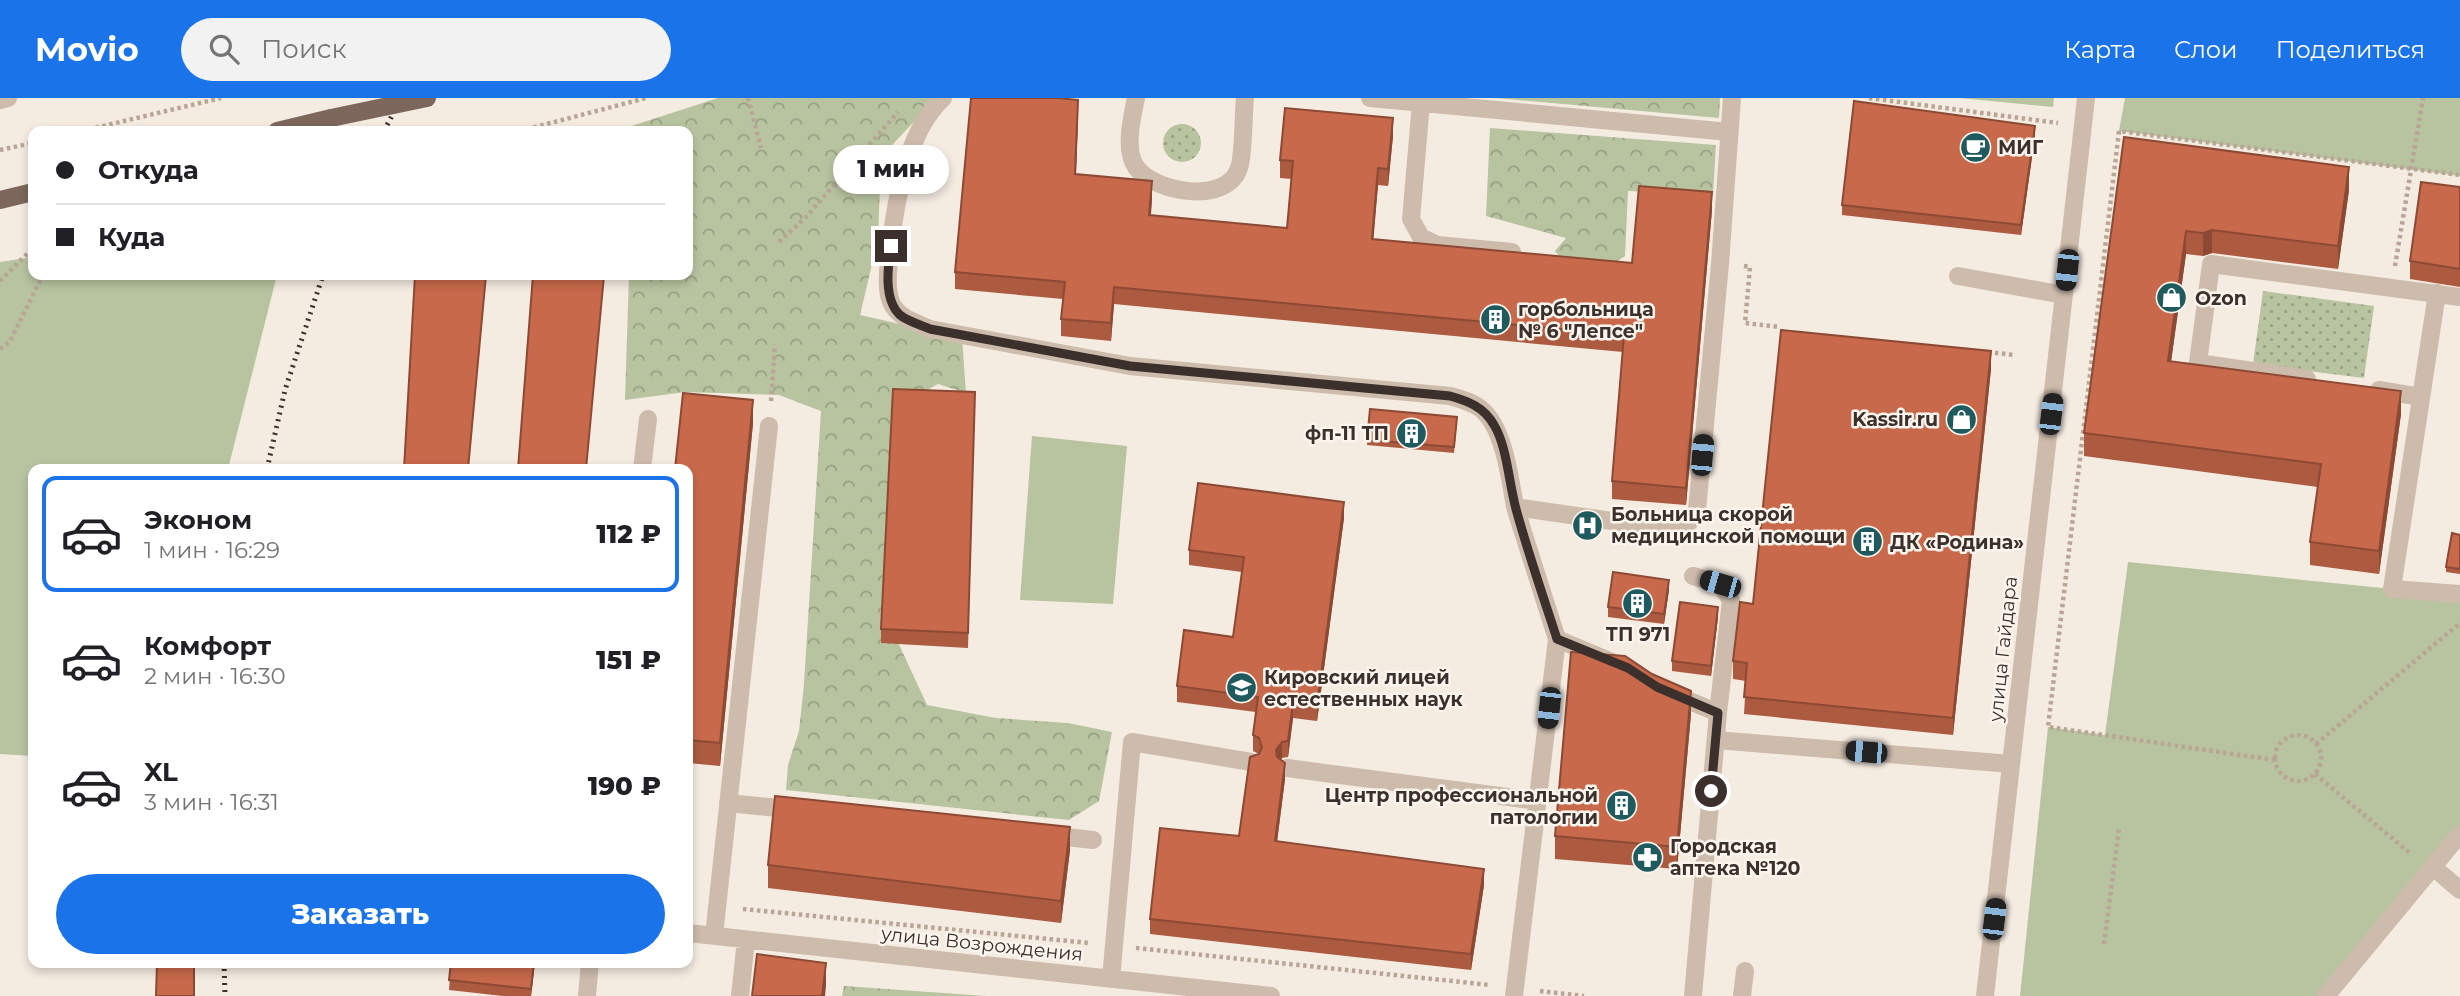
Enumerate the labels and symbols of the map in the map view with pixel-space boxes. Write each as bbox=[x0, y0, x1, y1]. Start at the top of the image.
cafe icon: МИГ bbox=[1958, 130, 1992, 164]
place label: МИГ bbox=[1998, 136, 2044, 159]
callout: 1 мин bbox=[833, 144, 949, 194]
route end bbox=[875, 230, 907, 262]
car bbox=[2055, 248, 2080, 292]
shop icon: Ozon bbox=[2155, 281, 2189, 315]
place label: Ozon bbox=[2195, 287, 2247, 310]
place label: горбольница № 6 "Лепсе" bbox=[1518, 298, 1654, 343]
building icon: горбольница № 6 "Лепсе" bbox=[1478, 303, 1512, 337]
car bbox=[2039, 392, 2064, 436]
shop icon: Kassir.ru bbox=[1944, 402, 1978, 436]
place label: Kassir.ru bbox=[1852, 408, 1938, 431]
building icon: фп-11 ТП bbox=[1395, 416, 1429, 450]
place label: фп-11 ТП bbox=[1305, 422, 1389, 445]
car bbox=[1690, 433, 1715, 477]
place label: Больница скорой медицинской помощи bbox=[1611, 503, 1845, 548]
hospital icon: Больница скорой медицинской помощи bbox=[1571, 508, 1605, 542]
building icon: ДК «Родина» bbox=[1850, 525, 1884, 559]
place label: ДК «Родина» bbox=[1890, 531, 2024, 554]
car bbox=[1697, 568, 1744, 600]
street label: улица Гайдара bbox=[1984, 575, 2022, 724]
building icon: ТП 971 bbox=[1621, 586, 1655, 620]
place label: ТП 971 bbox=[1606, 623, 1670, 646]
place label: Кировский лицей естественных наук bbox=[1264, 666, 1463, 711]
school or university icon: Кировский лицей естественных наук bbox=[1224, 671, 1258, 705]
car bbox=[1537, 686, 1562, 730]
car bbox=[1845, 740, 1888, 764]
route start bbox=[1695, 775, 1727, 807]
place label: Центр профессиональной патологии bbox=[1325, 784, 1598, 829]
building icon: Центр профессиональной патологии bbox=[1604, 789, 1638, 823]
place label: Городская аптека №120 bbox=[1670, 835, 1801, 880]
pharmacy icon: Городская аптека №120 bbox=[1630, 840, 1664, 874]
car bbox=[1982, 897, 2007, 941]
street label: улица Возрождения bbox=[879, 922, 1084, 966]

